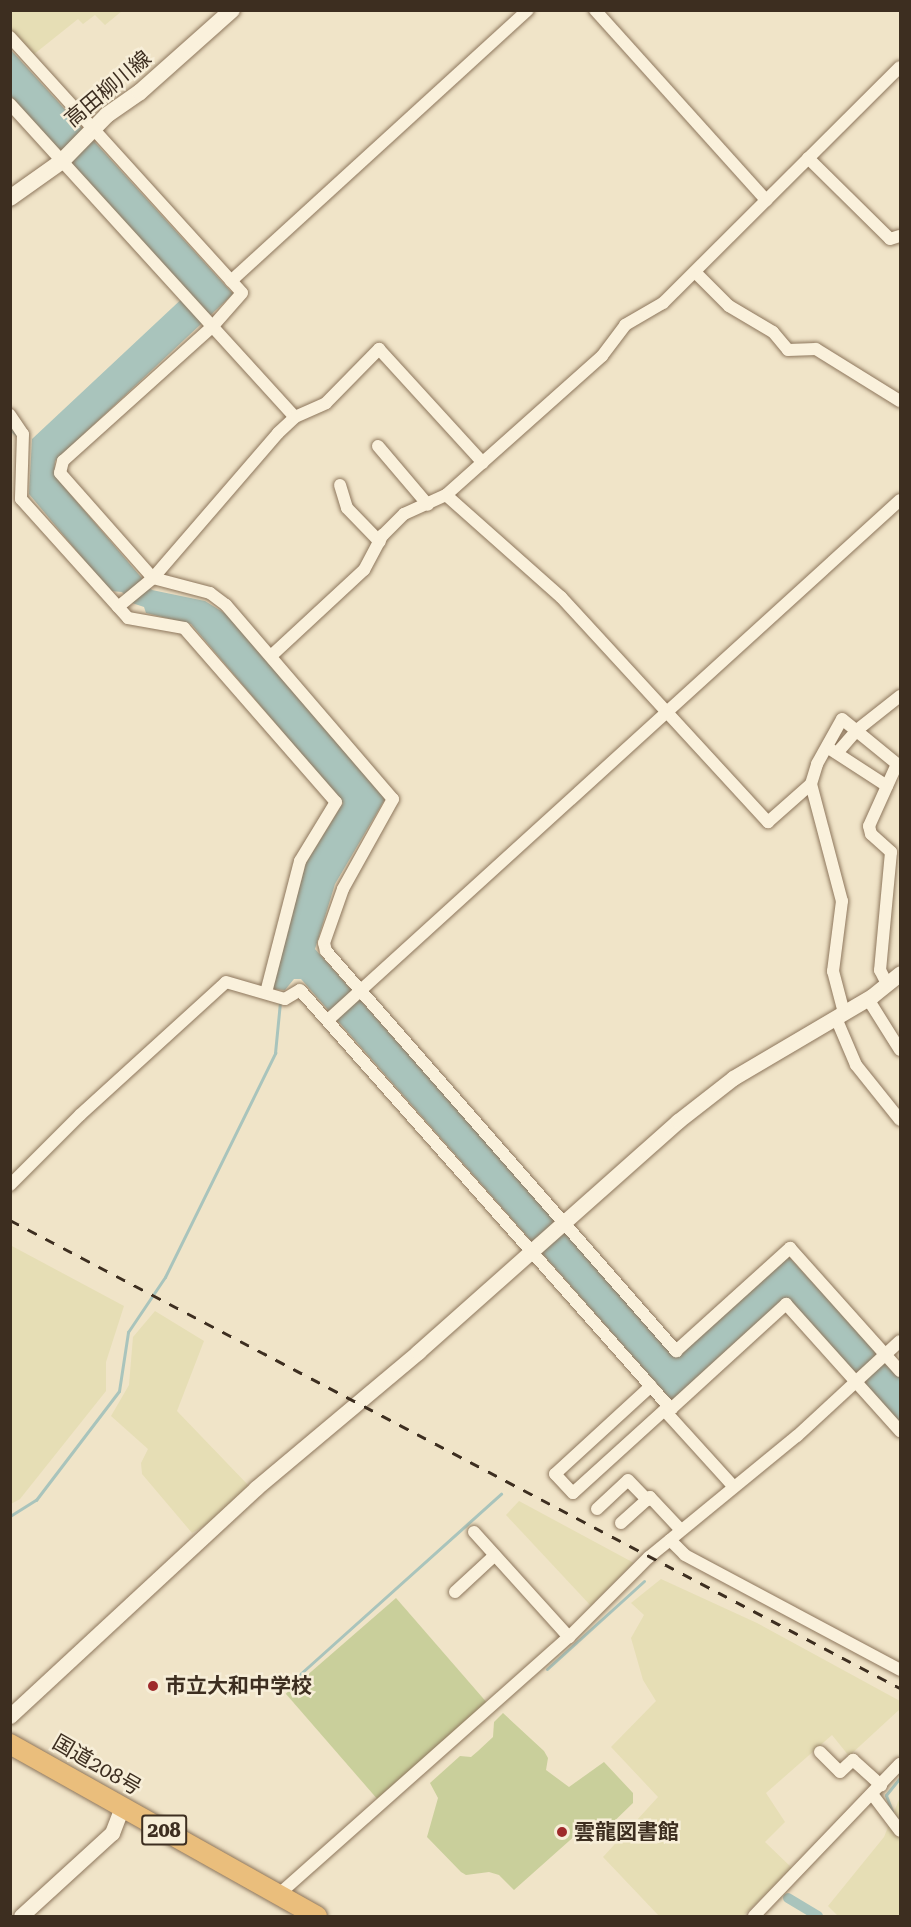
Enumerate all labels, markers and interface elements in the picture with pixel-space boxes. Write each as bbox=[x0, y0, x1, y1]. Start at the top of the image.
street label: 高田柳川線 bbox=[60, 46, 156, 132]
place label: 市立大和中学校 bbox=[165, 1673, 312, 1699]
marker: 市立大和中学校 bbox=[146, 1679, 160, 1693]
street label: 国道208号 bbox=[48, 1730, 146, 1800]
road number: 208 bbox=[140, 1813, 188, 1847]
place label: 雲龍図書館 bbox=[574, 1819, 679, 1845]
marker: 雲龍図書館 bbox=[555, 1825, 569, 1839]

